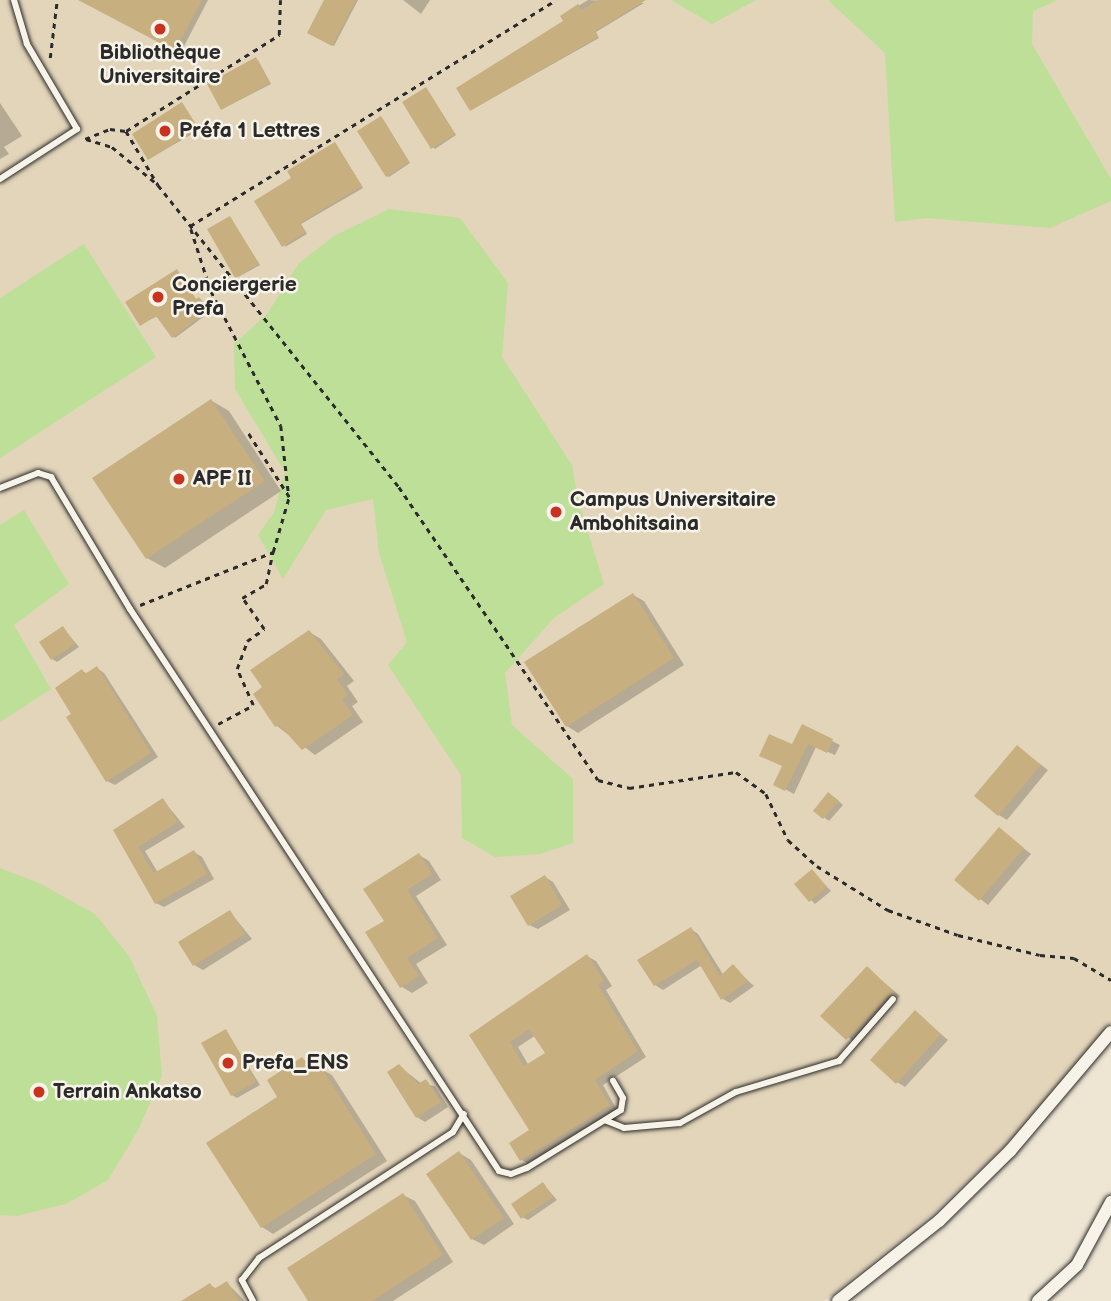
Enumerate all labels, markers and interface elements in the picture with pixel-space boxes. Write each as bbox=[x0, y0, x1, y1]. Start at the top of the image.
marker: Bibliothèque Universitaire bbox=[152, 21, 168, 37]
place label: Bibliothèque Universitaire bbox=[99, 40, 221, 90]
place label: Préfa 1 Lettres bbox=[179, 118, 320, 144]
marker: Préfa 1 Lettres bbox=[157, 123, 173, 139]
place label: Conciergerie Prefa bbox=[172, 272, 297, 322]
marker: Conciergerie Prefa bbox=[150, 289, 166, 305]
place label: APF II bbox=[193, 466, 252, 492]
marker: APF II bbox=[171, 471, 187, 487]
place label: Campus Universitaire Ambohitsaina bbox=[570, 487, 776, 537]
marker: Campus Universitaire Ambohitsaina bbox=[548, 504, 564, 520]
place label: Prefa_ENS bbox=[242, 1050, 348, 1076]
marker: Prefa_ENS bbox=[220, 1055, 236, 1071]
place label: Terrain Ankatso bbox=[53, 1079, 202, 1105]
marker: Terrain Ankatso bbox=[31, 1084, 47, 1100]

